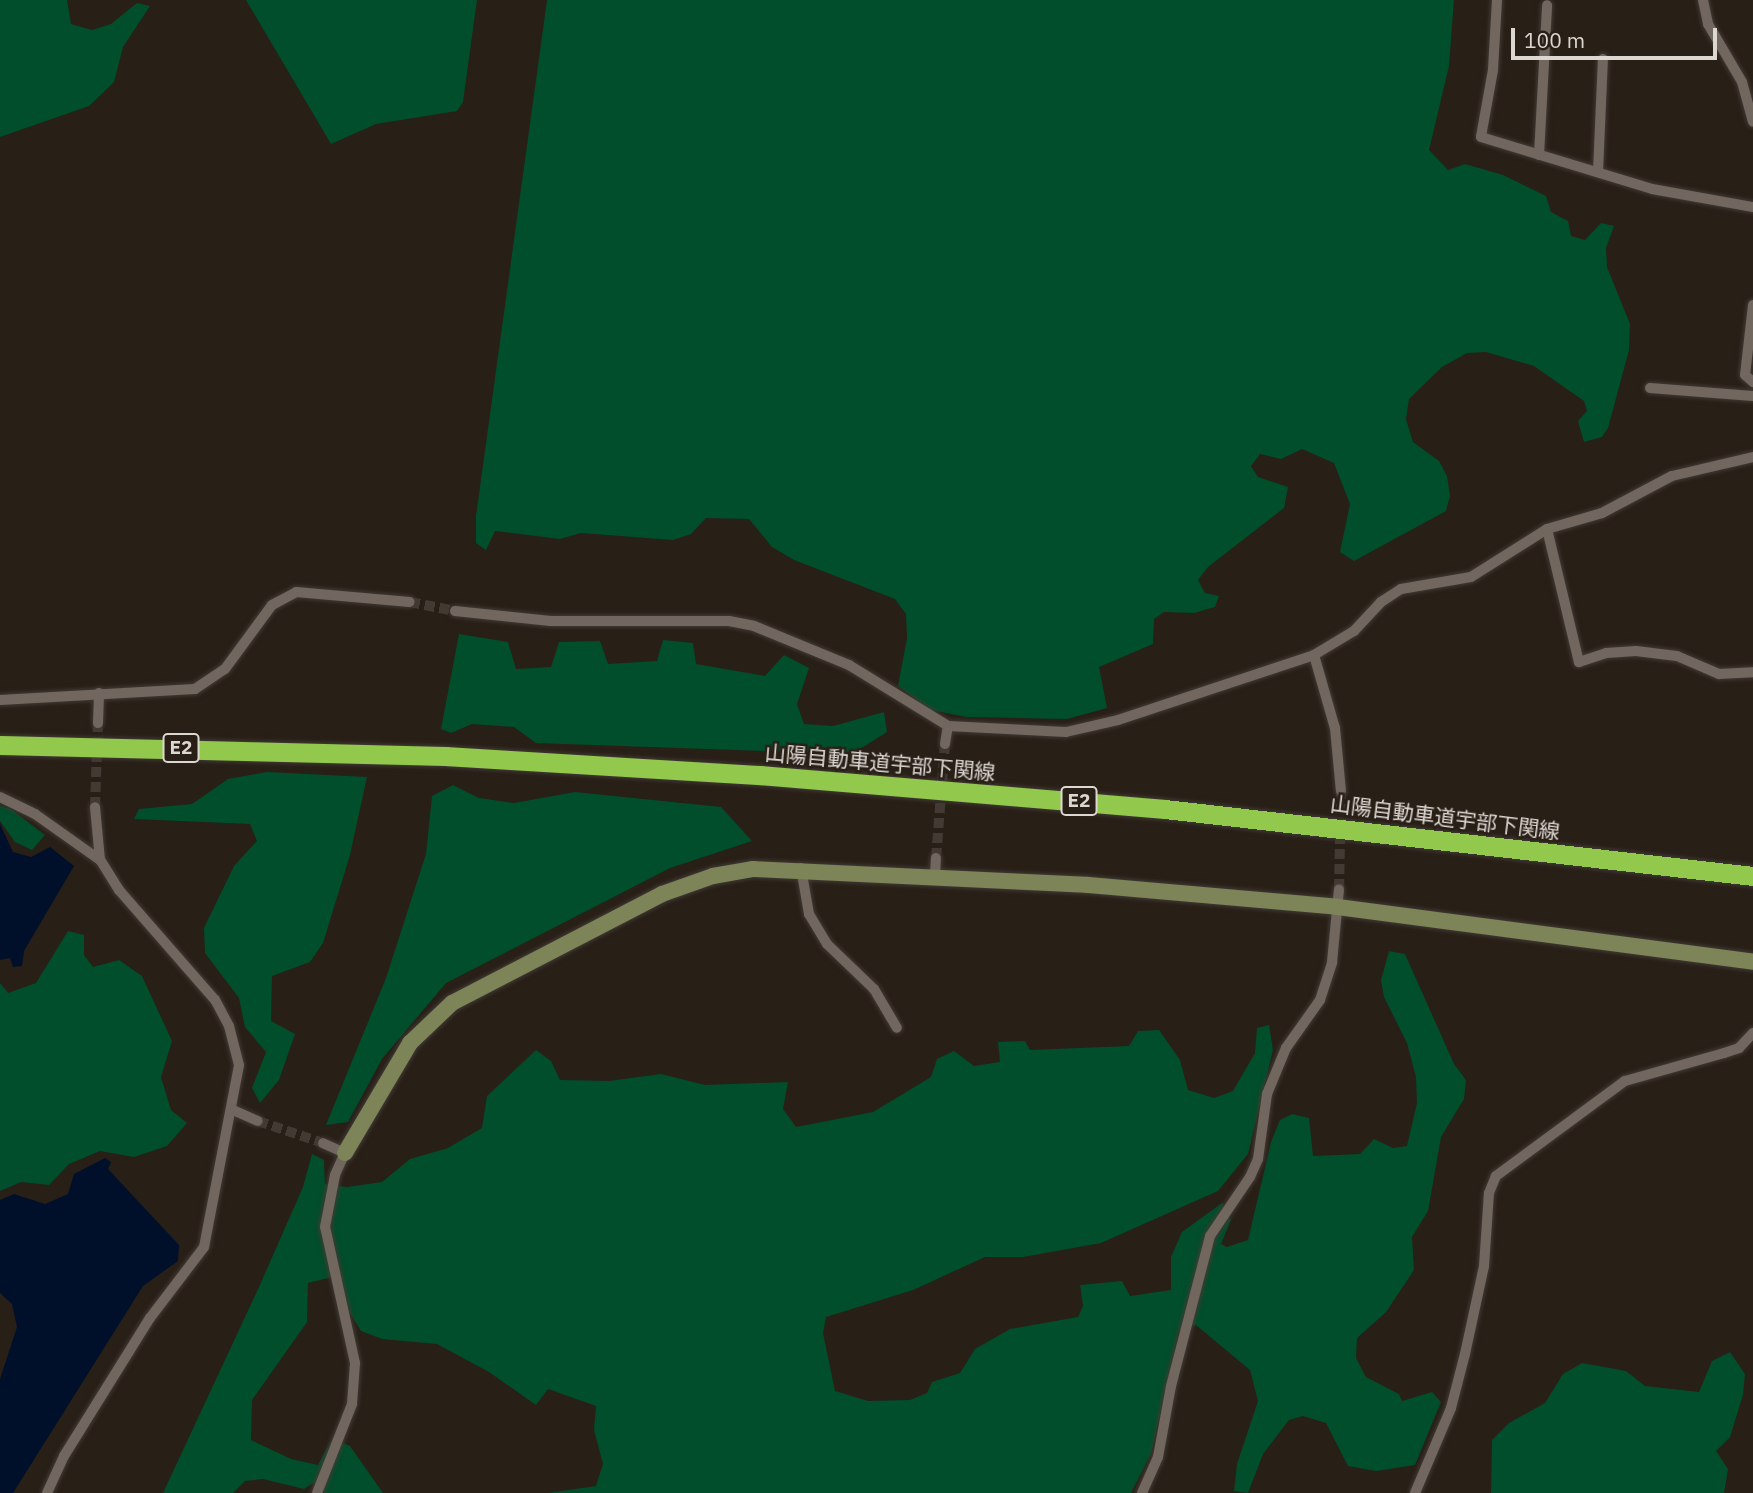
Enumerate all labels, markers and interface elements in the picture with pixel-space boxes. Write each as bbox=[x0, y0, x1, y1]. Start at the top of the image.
scale bar bbox=[1515, 14, 1722, 58]
text: 100 m bbox=[1524, 26, 1585, 54]
road number: E2 bbox=[162, 733, 200, 764]
street label: 山陽自動車道宇部下関線 bbox=[764, 739, 996, 785]
road number: E2 bbox=[1060, 786, 1098, 816]
street label: 山陽自動車道宇部下関線 bbox=[1329, 790, 1561, 844]

